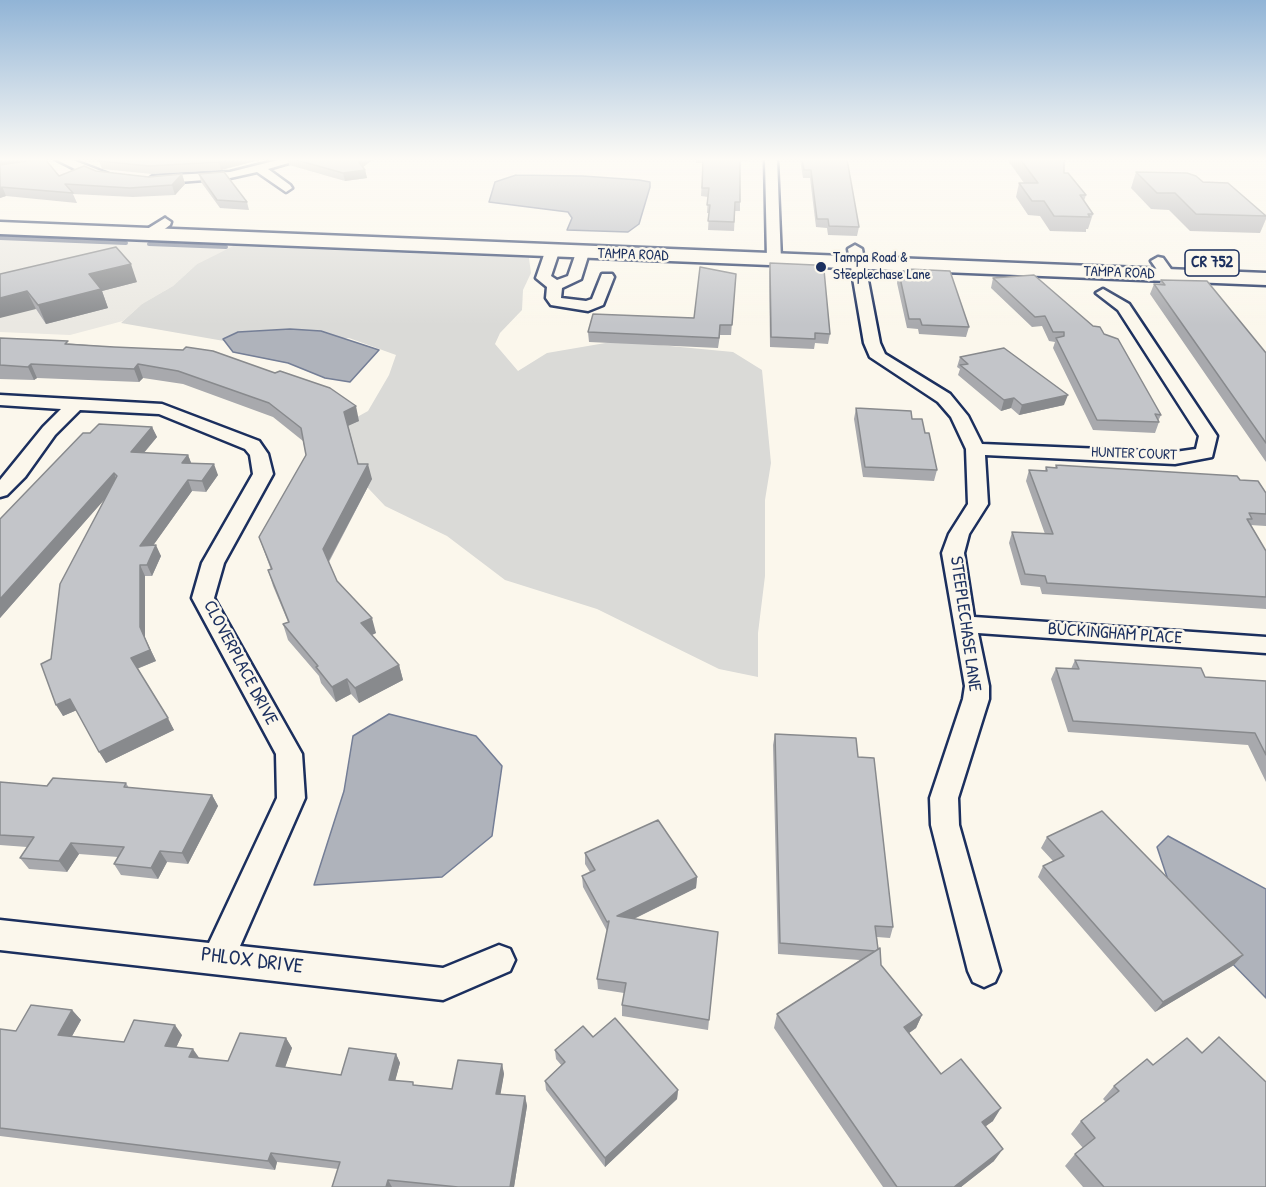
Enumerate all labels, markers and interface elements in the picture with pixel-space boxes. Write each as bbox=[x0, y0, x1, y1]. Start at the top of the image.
street label: TAMPA ROAD bbox=[597, 245, 669, 265]
place label: Tampa Road & Steeplechase Lane bbox=[833, 249, 931, 284]
road number: CR 752 bbox=[1185, 250, 1239, 276]
marker: Tampa Road & Steeplechase Lane bbox=[814, 260, 828, 274]
street label: TAMPA ROAD bbox=[1083, 263, 1155, 283]
street label: HUNTER COURT bbox=[1091, 444, 1177, 464]
street label: STEEPLECHASE LANE bbox=[945, 555, 985, 693]
street label: CLOVERPLACE DRIVE bbox=[198, 597, 282, 729]
street label: BUCKINGHAM PLACE bbox=[1047, 619, 1183, 649]
street label: PHLOX DRIVE bbox=[200, 942, 304, 980]

